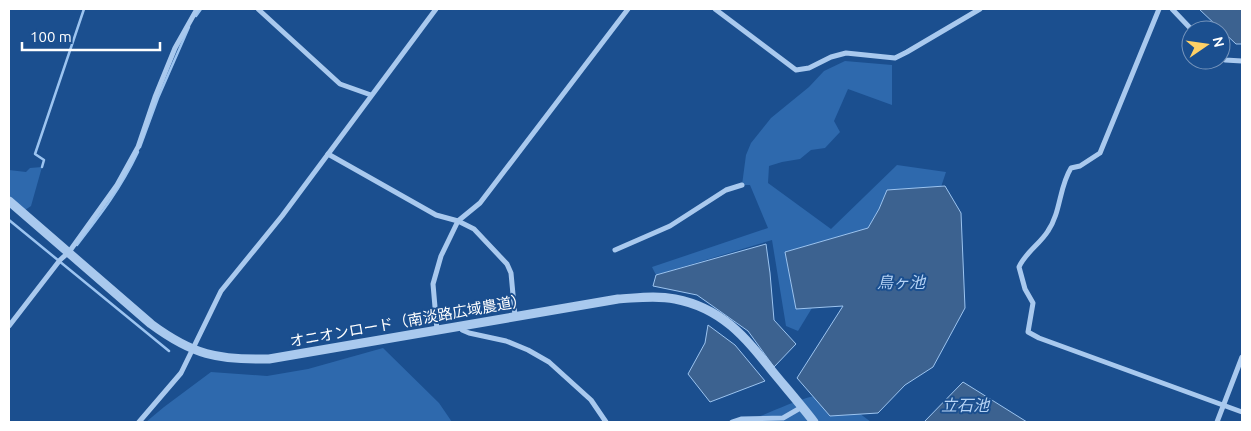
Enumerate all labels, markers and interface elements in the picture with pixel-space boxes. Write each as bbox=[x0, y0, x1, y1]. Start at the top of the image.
scale bar bbox=[22, 20, 160, 52]
north arrow bbox=[1181, 20, 1231, 70]
text: 100 m bbox=[30, 28, 72, 45]
text: N bbox=[1210, 35, 1228, 49]
water label: 鳥ヶ池 bbox=[877, 273, 927, 291]
street label: オニオンロード（南淡路広域農道） bbox=[288, 291, 528, 350]
water label: 立石池 bbox=[941, 396, 991, 414]

